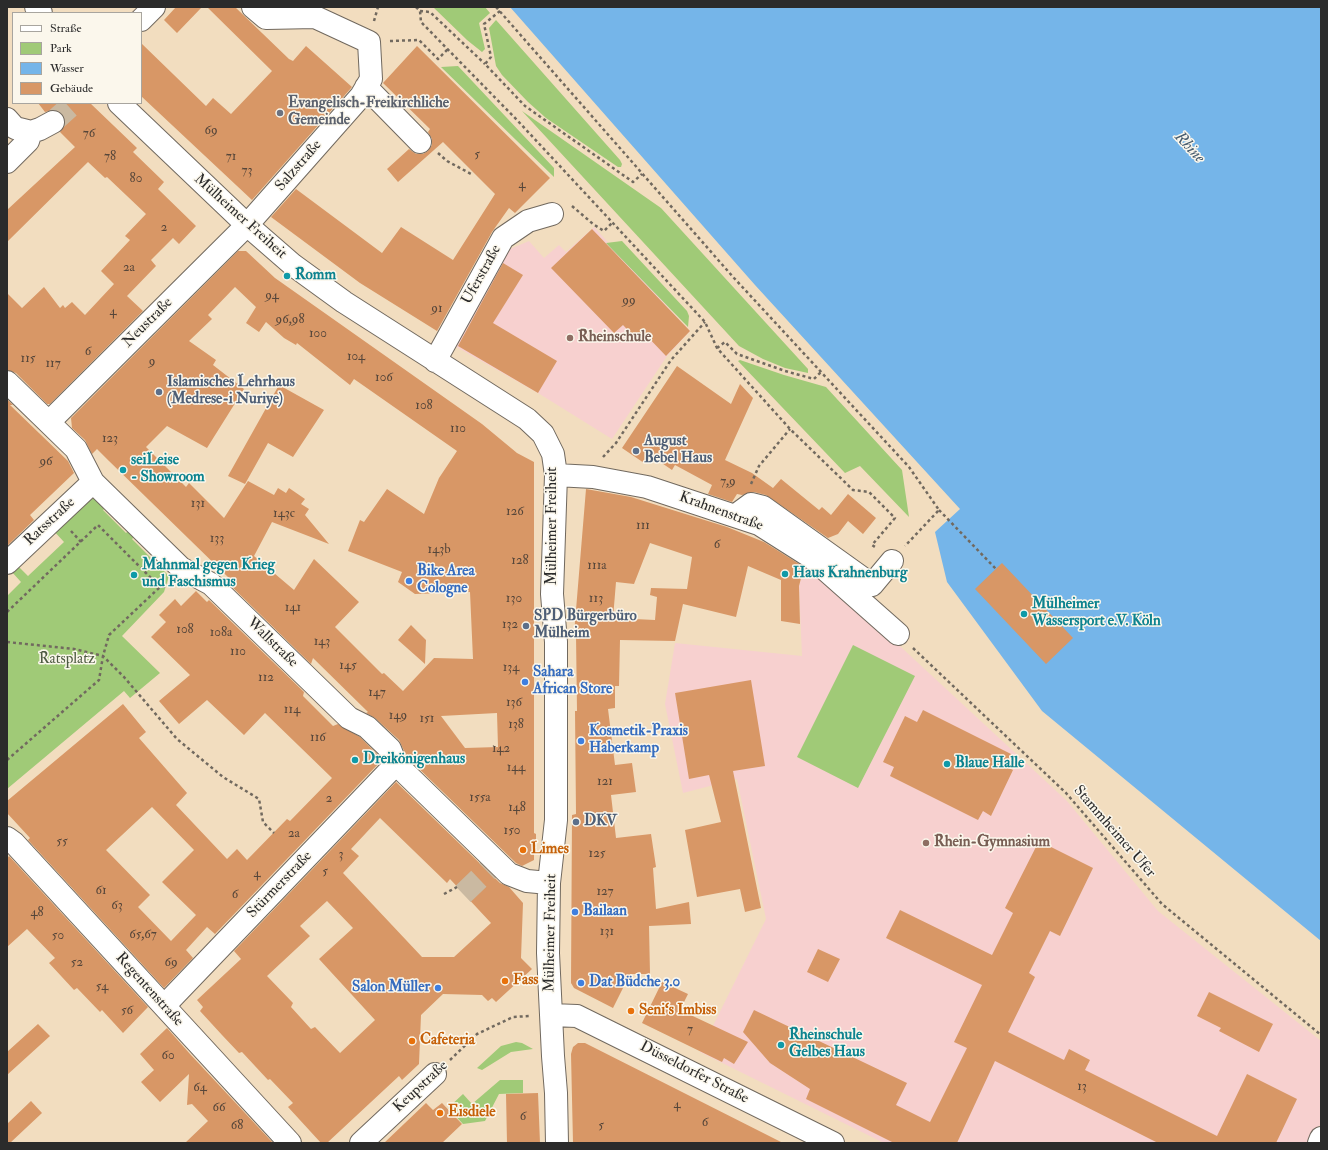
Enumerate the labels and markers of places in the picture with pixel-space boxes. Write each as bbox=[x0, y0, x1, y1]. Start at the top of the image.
place label: Evangelisch-Freikirchliche Gemeinde bbox=[288, 95, 449, 130]
marker: Evangelisch-Freikirchliche Gemeinde bbox=[275, 108, 285, 118]
place label: Romm bbox=[295, 267, 336, 285]
marker: Romm bbox=[282, 271, 292, 281]
place label: Rheinschule bbox=[578, 329, 651, 347]
marker: Rheinschule bbox=[565, 333, 575, 343]
place label: Islamisches Lehrhaus (Medrese-i Nuriye) bbox=[167, 374, 295, 409]
marker: Islamisches Lehrhaus (Medrese-i Nuriye) bbox=[154, 387, 164, 397]
place label: August Bebel Haus bbox=[644, 433, 712, 468]
marker: August Bebel Haus bbox=[631, 446, 641, 456]
place label: seiLeise - Showroom bbox=[131, 452, 205, 487]
marker: seiLeise - Showroom bbox=[118, 465, 128, 475]
place label: Mahnmal gegen Krieg und Faschismus bbox=[142, 557, 275, 592]
place label: Bike Area Cologne bbox=[417, 563, 475, 598]
place label: Haus Krahnenburg bbox=[793, 565, 907, 583]
marker: Haus Krahnenburg bbox=[780, 569, 790, 579]
marker: Mahnmal gegen Krieg und Faschismus bbox=[129, 570, 139, 580]
marker: Bike Area Cologne bbox=[404, 576, 414, 586]
place label: Mülheimer Wassersport e.V. Köln bbox=[1032, 596, 1161, 631]
place label: SPD Bürgerbüro Mülheim bbox=[534, 608, 637, 643]
marker: Mülheimer Wassersport e.V. Köln bbox=[1019, 609, 1029, 619]
marker: SPD Bürgerbüro Mülheim bbox=[521, 621, 531, 631]
place label: Sahara African Store bbox=[533, 664, 612, 699]
marker: Sahara African Store bbox=[520, 677, 530, 687]
place label: Kosmetik-Praxis Haberkamp bbox=[589, 723, 688, 758]
marker: Kosmetik-Praxis Haberkamp bbox=[576, 736, 586, 746]
place label: Dreikönigenhaus bbox=[363, 751, 465, 769]
marker: Dreikönigenhaus bbox=[350, 755, 360, 765]
place label: Blaue Halle bbox=[955, 755, 1024, 773]
marker: Blaue Halle bbox=[942, 759, 952, 769]
place label: DKV bbox=[584, 813, 617, 831]
marker: DKV bbox=[571, 817, 581, 827]
place label: Rhein-Gymnasium bbox=[934, 834, 1050, 852]
marker: Rhein-Gymnasium bbox=[921, 838, 931, 848]
place label: Limes bbox=[531, 841, 569, 859]
marker: Limes bbox=[518, 845, 528, 855]
place label: Bailaan bbox=[583, 903, 627, 921]
marker: Bailaan bbox=[570, 907, 580, 917]
place label: Fass bbox=[513, 972, 538, 990]
place label: Dat Büdche 3.0 bbox=[589, 974, 680, 992]
marker: Fass bbox=[500, 976, 510, 986]
marker: Dat Büdche 3.0 bbox=[576, 978, 586, 988]
place label: Salon Müller bbox=[352, 979, 430, 997]
marker: Salon Müller bbox=[433, 983, 443, 993]
place label: Seni‘s Imbiss bbox=[639, 1002, 716, 1020]
marker: Seni‘s Imbiss bbox=[626, 1006, 636, 1016]
place label: Rheinschule Gelbes Haus bbox=[789, 1027, 865, 1062]
place label: Cafeteria bbox=[420, 1032, 475, 1050]
marker: Cafeteria bbox=[407, 1036, 417, 1046]
marker: Rheinschule Gelbes Haus bbox=[776, 1040, 786, 1050]
place label: Eisdiele bbox=[448, 1104, 496, 1122]
marker: Eisdiele bbox=[435, 1108, 445, 1118]

